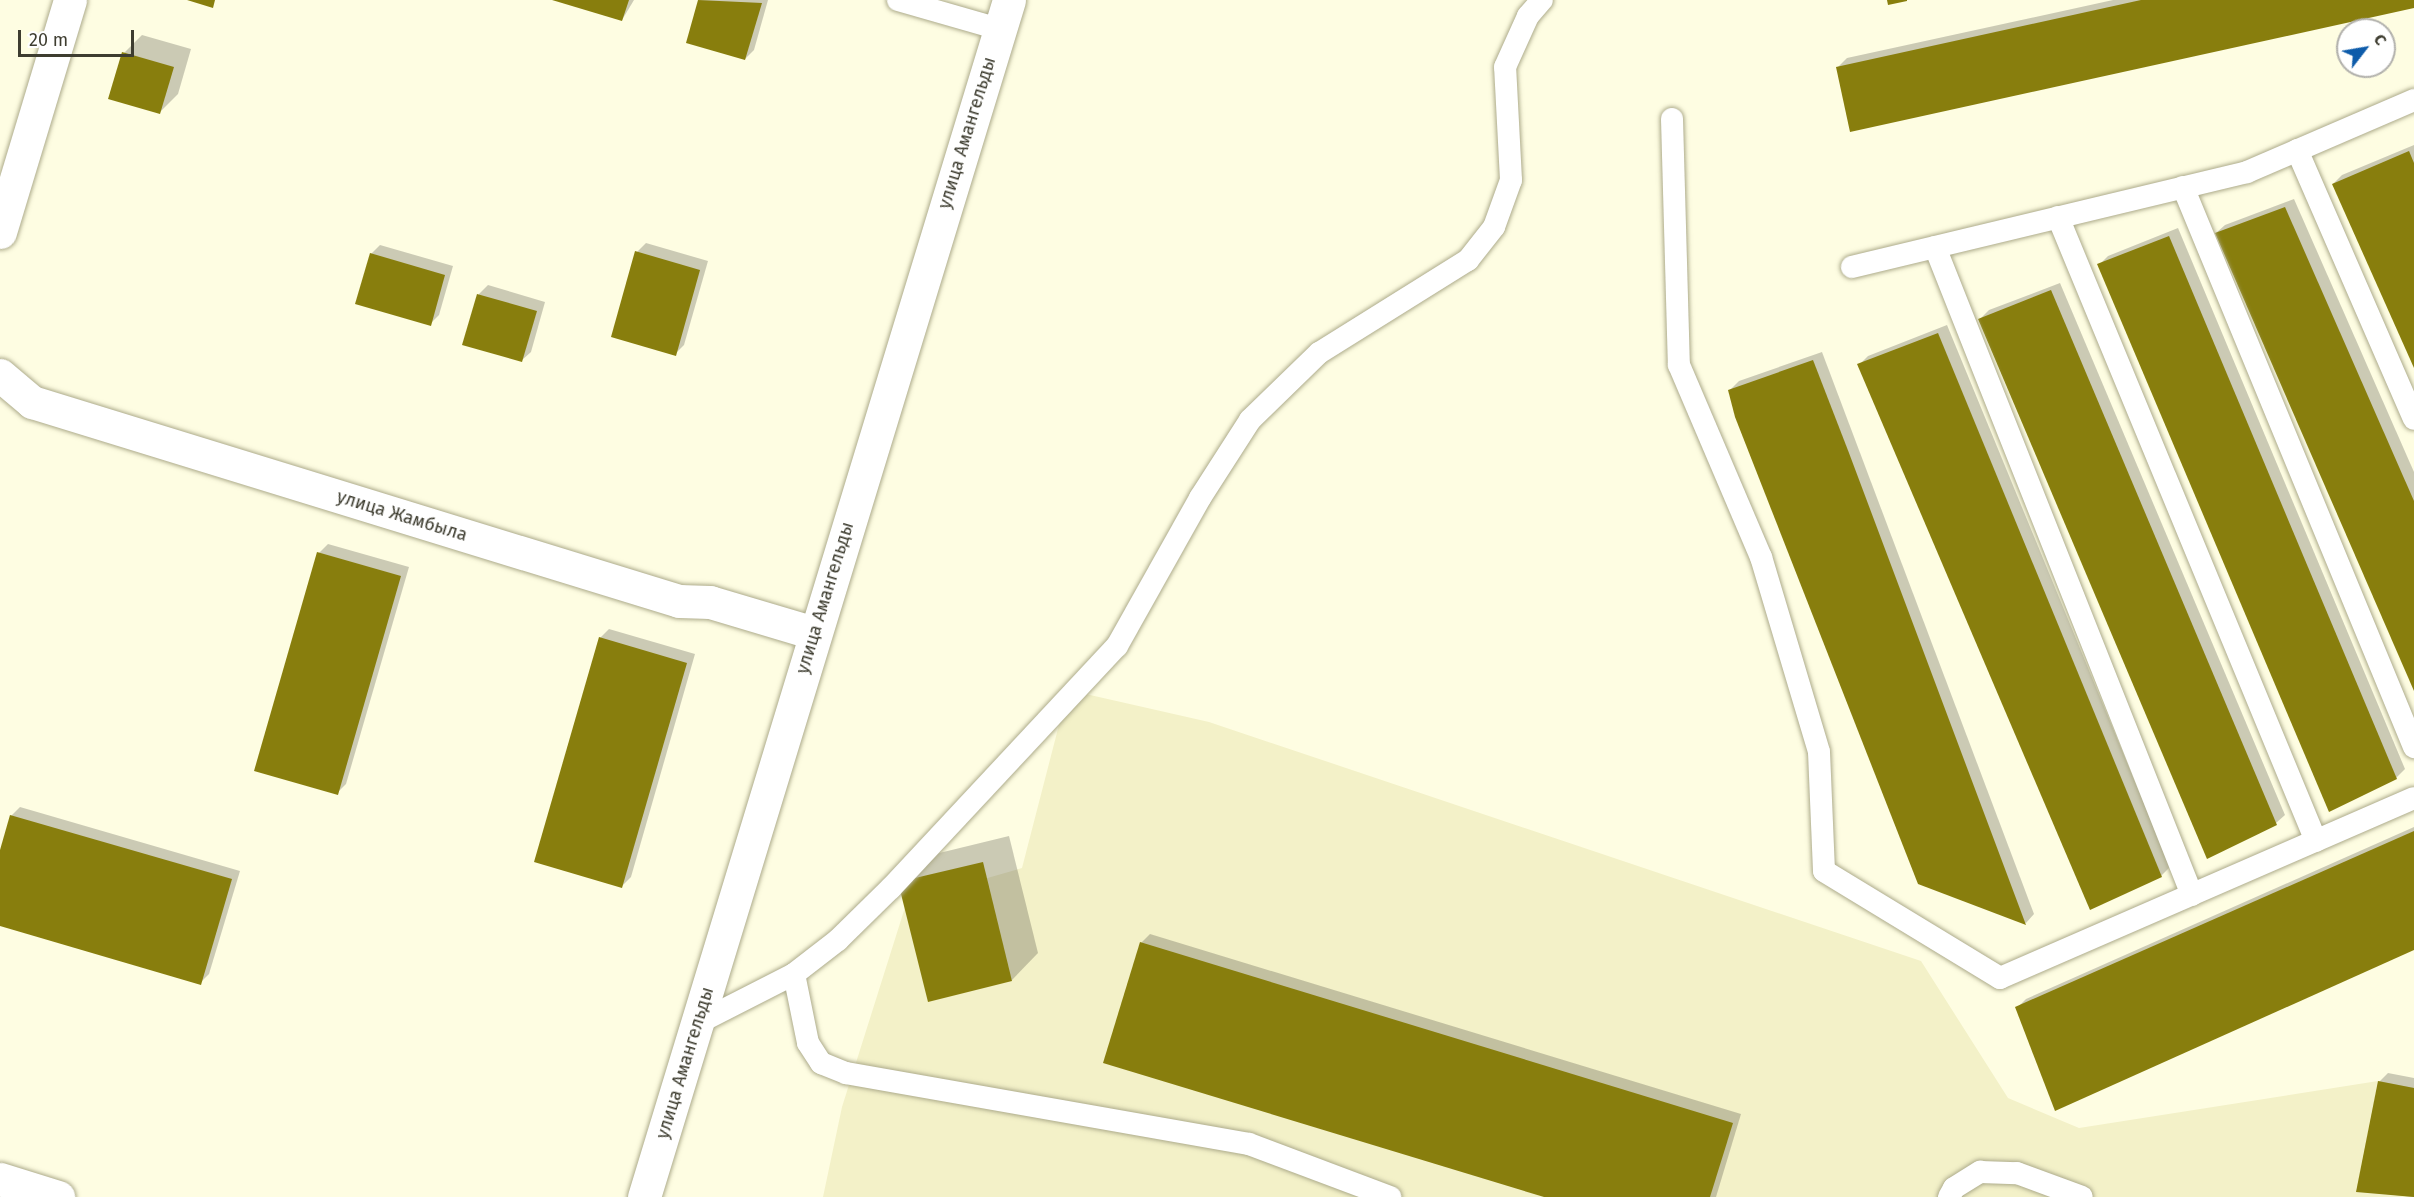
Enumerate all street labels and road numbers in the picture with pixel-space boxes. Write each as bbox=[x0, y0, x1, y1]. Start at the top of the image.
street label: улица Амангельды bbox=[934, 54, 1000, 212]
street label: улица Жамбыла bbox=[334, 486, 470, 546]
street label: улица Амангельды bbox=[792, 519, 858, 677]
street label: улица Амангельды bbox=[652, 984, 718, 1142]

